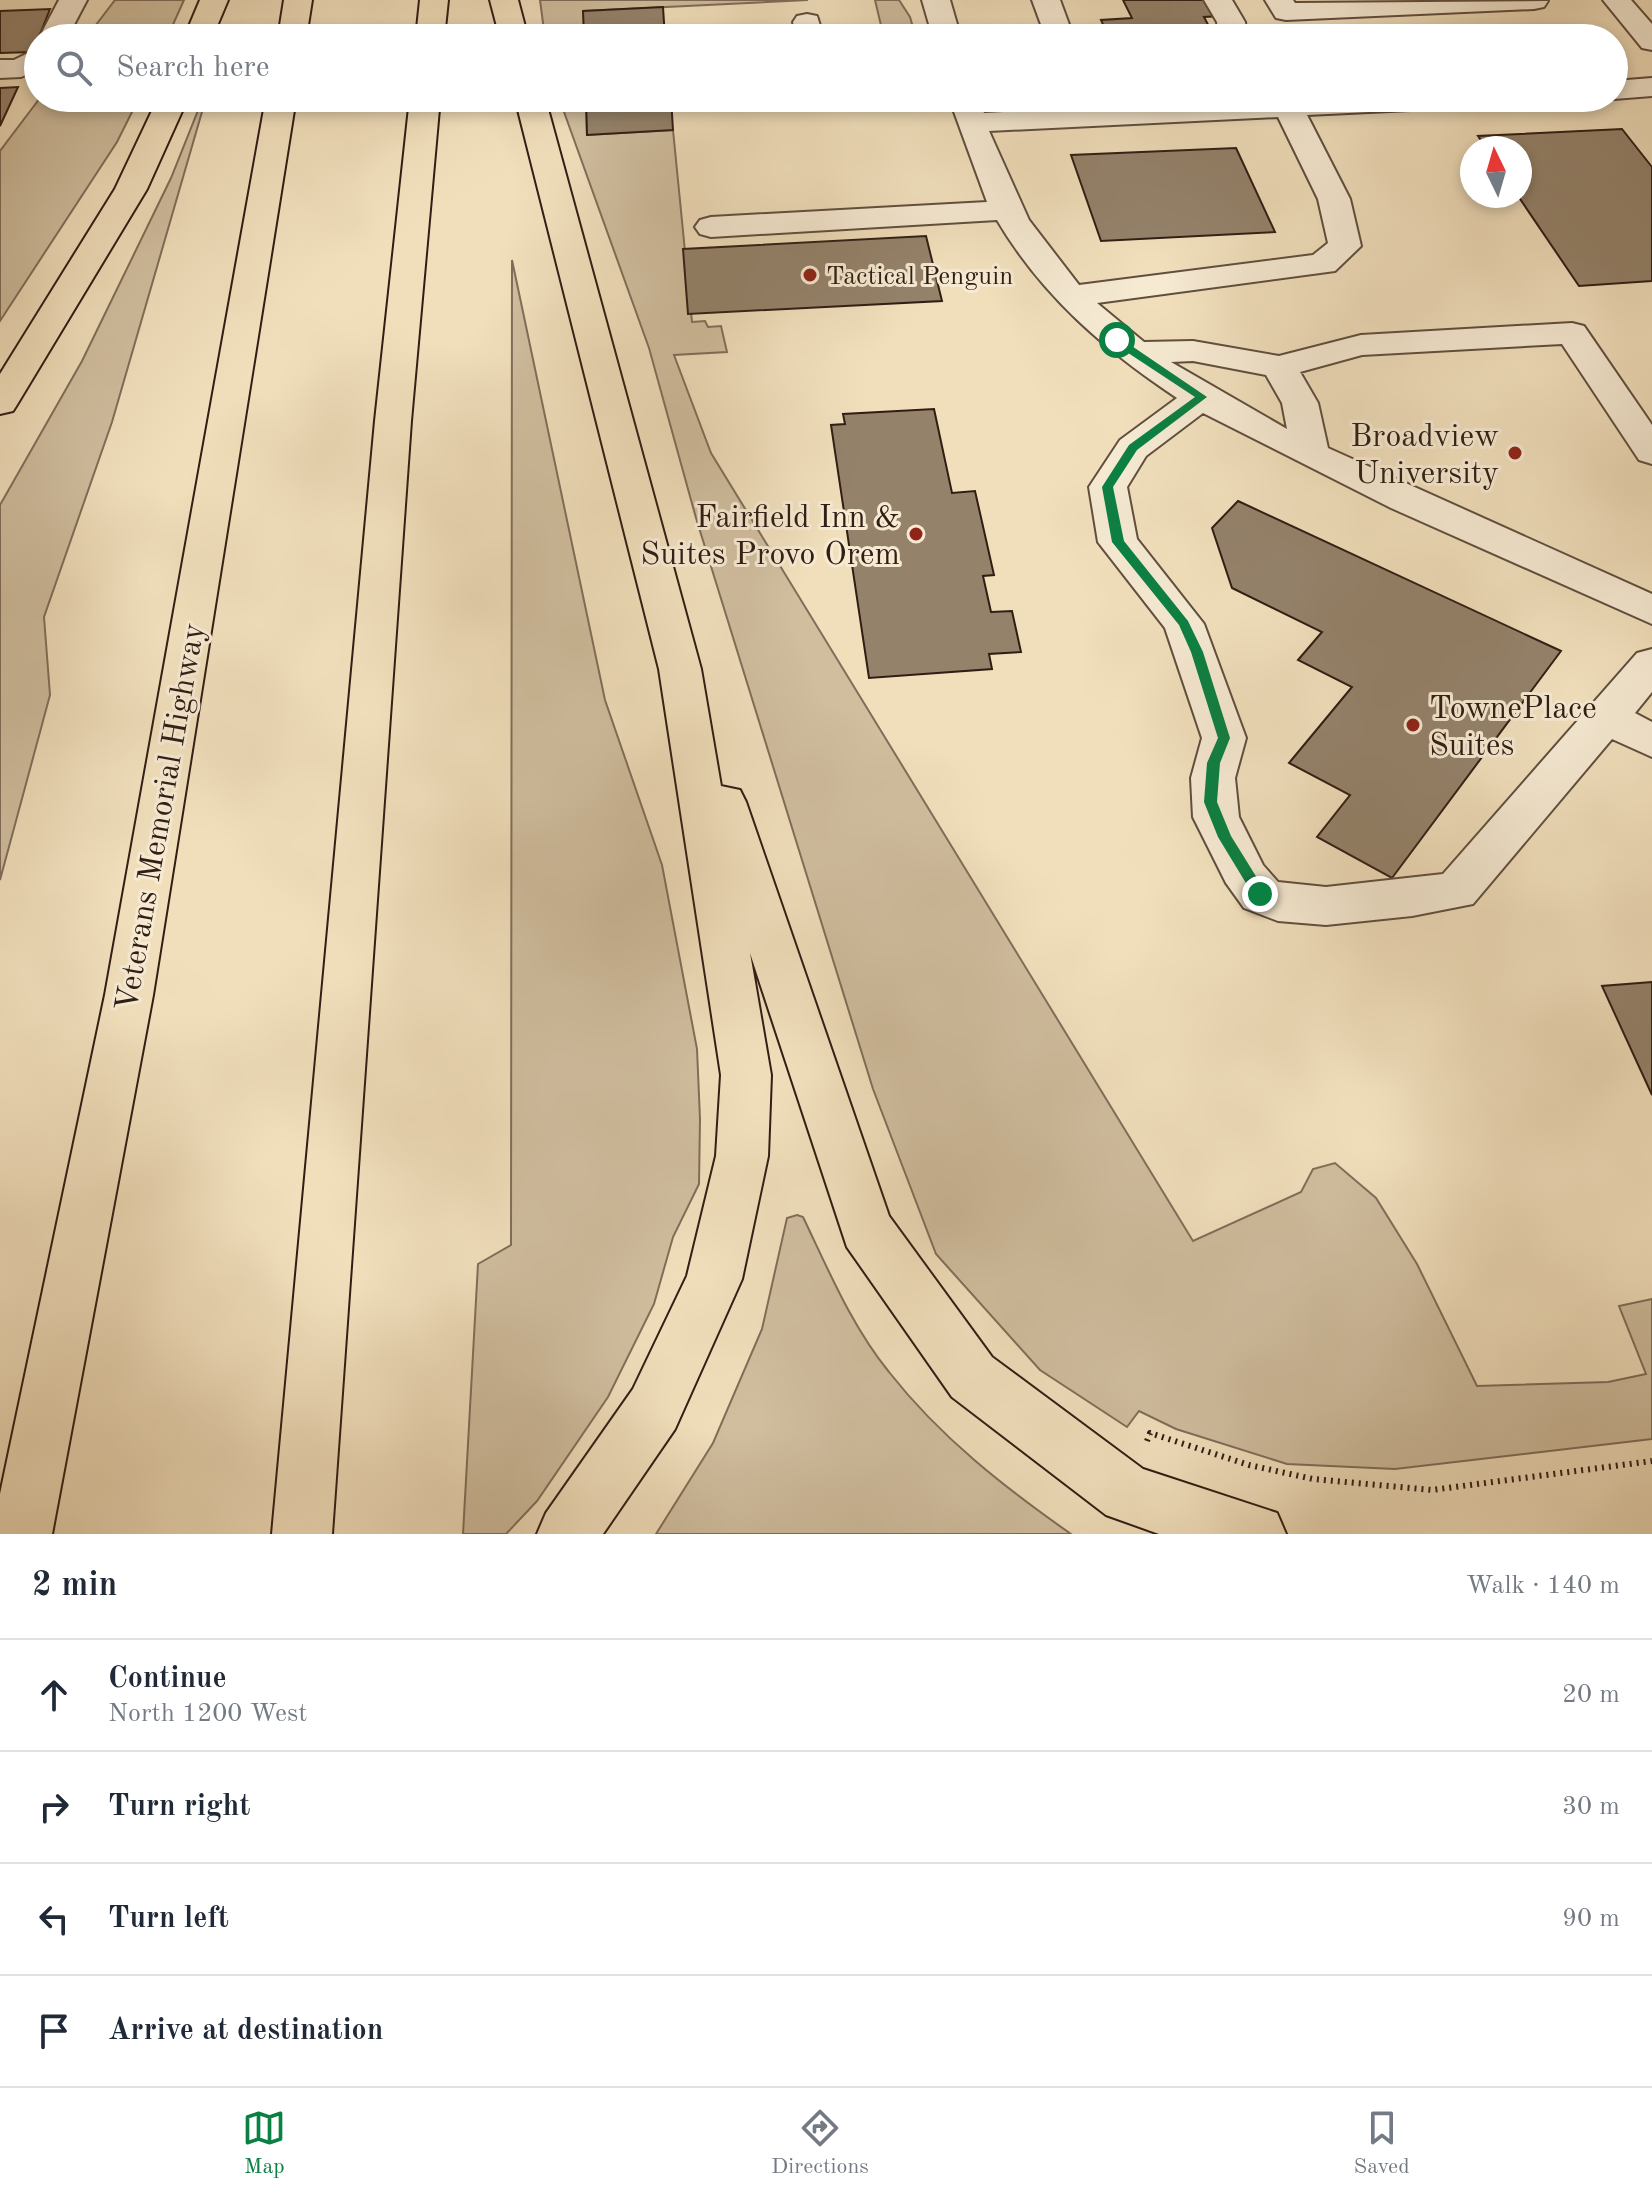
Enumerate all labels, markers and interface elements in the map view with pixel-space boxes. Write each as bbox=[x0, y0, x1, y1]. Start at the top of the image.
search box bbox=[24, 24, 1628, 112]
icon: search bbox=[52, 46, 96, 90]
text: Search here bbox=[116, 53, 270, 83]
north arrow bbox=[1460, 136, 1532, 208]
place label: Tactical Penguin bbox=[826, 264, 1013, 290]
marker: Tactical Penguin bbox=[801, 266, 819, 284]
route start bbox=[1099, 322, 1135, 358]
place label: Broadview University bbox=[1350, 422, 1499, 491]
marker: Broadview University bbox=[1506, 444, 1524, 462]
place label: Fairfield Inn & Suites Provo Orem bbox=[640, 503, 900, 572]
marker: Fairfield Inn & Suites Provo Orem bbox=[907, 525, 925, 543]
street label: Veterans Memorial Highway bbox=[112, 621, 212, 1014]
place label: TownePlace Suites bbox=[1429, 694, 1597, 763]
marker: TownePlace Suites bbox=[1404, 716, 1422, 734]
route end bbox=[1242, 876, 1278, 912]
text: 2 min bbox=[32, 1569, 117, 1603]
text: Walk · 140 m bbox=[1466, 1573, 1620, 1599]
text: Continue bbox=[108, 1664, 227, 1694]
icon: ahead bbox=[32, 1673, 76, 1717]
text: 20 m bbox=[1562, 1682, 1620, 1708]
text: North 1200 West bbox=[108, 1701, 307, 1727]
icon: right bbox=[32, 1785, 76, 1829]
text: Turn right bbox=[108, 1792, 250, 1822]
text: 30 m bbox=[1562, 1794, 1620, 1820]
icon: left bbox=[32, 1897, 76, 1941]
text: Turn left bbox=[108, 1904, 229, 1934]
text: 90 m bbox=[1562, 1906, 1620, 1932]
icon: arrive bbox=[32, 2009, 76, 2053]
text: Arrive at destination bbox=[108, 2016, 383, 2046]
tab: Map bbox=[242, 2106, 286, 2181]
tab: Directions bbox=[771, 2106, 869, 2181]
tab: Saved bbox=[1354, 2106, 1410, 2181]

